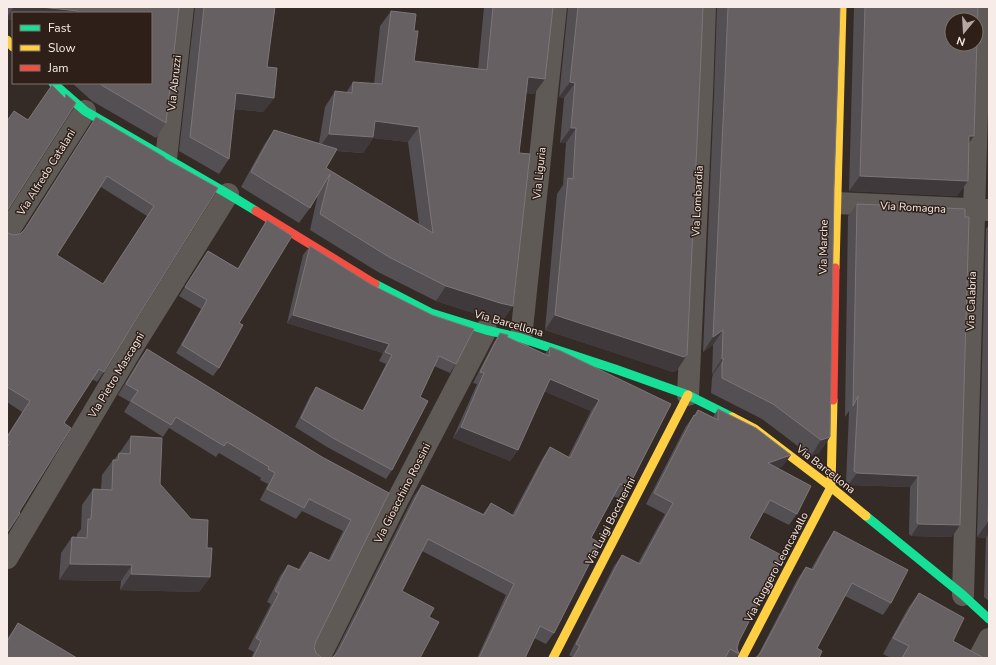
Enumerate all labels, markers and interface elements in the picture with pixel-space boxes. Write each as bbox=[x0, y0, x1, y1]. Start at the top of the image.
legend bbox=[12, 12, 152, 84]
north arrow bbox=[944, 12, 984, 52]
text: Fast bbox=[48, 20, 71, 36]
text: N bbox=[955, 33, 967, 49]
text: Slow bbox=[48, 40, 76, 56]
street label: Via Abruzzi bbox=[164, 54, 185, 113]
text: Jam bbox=[47, 60, 69, 76]
street label: Via Alfredo Catalani bbox=[13, 126, 79, 219]
street label: Via Liguria bbox=[529, 146, 550, 201]
street label: Via Lombardia bbox=[688, 165, 707, 238]
street label: Via Romagna bbox=[879, 198, 946, 217]
street label: Via Marche bbox=[816, 219, 831, 276]
street label: Via Calabria bbox=[963, 271, 980, 332]
street label: Via Barcellona bbox=[472, 306, 545, 341]
street label: Via Pietro Mascagni bbox=[84, 330, 148, 422]
street label: Via Gioacchino Rossini bbox=[370, 441, 434, 547]
street label: Via Barcellona bbox=[792, 441, 859, 497]
street label: Via Luigi Boccherini bbox=[581, 475, 639, 568]
street label: Via Ruggero Leoncavallo bbox=[741, 510, 812, 626]

